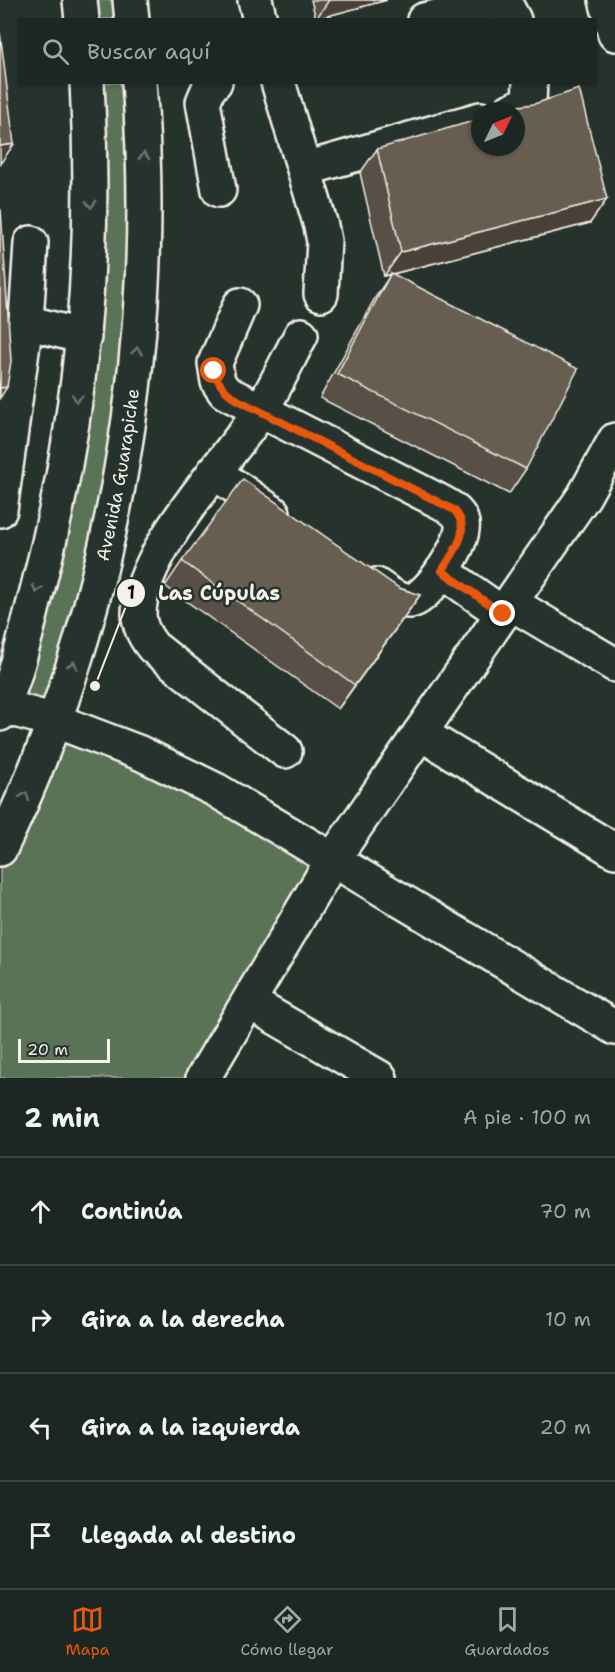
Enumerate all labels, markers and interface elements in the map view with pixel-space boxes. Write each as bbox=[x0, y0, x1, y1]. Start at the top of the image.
search box bbox=[18, 18, 597, 84]
icon: search bbox=[39, 35, 72, 68]
text: Buscar aquí bbox=[87, 37, 210, 66]
north arrow bbox=[471, 102, 525, 156]
one-way arrow bbox=[138, 152, 150, 161]
one-way arrow bbox=[85, 199, 97, 208]
one-way arrow bbox=[131, 346, 143, 355]
route start bbox=[200, 357, 226, 383]
street label: Avenida Guarapiche bbox=[91, 387, 145, 563]
one-way arrow bbox=[71, 394, 83, 403]
callout: Las Cúpulas bbox=[116, 574, 292, 612]
text: Las Cúpulas bbox=[158, 580, 280, 606]
text: 1 bbox=[127, 581, 135, 605]
one-way arrow bbox=[32, 584, 45, 594]
route end bbox=[489, 600, 515, 626]
one-way arrow bbox=[66, 660, 78, 671]
one-way arrow bbox=[18, 791, 30, 802]
scale bar bbox=[18, 1036, 110, 1064]
text: 20 m bbox=[27, 1039, 68, 1060]
text: 2 min bbox=[24, 1100, 100, 1135]
text: A pie · 100 m bbox=[463, 1104, 591, 1130]
icon: ahead bbox=[24, 1195, 57, 1228]
text: Continúa bbox=[81, 1197, 183, 1226]
text: 70 m bbox=[539, 1198, 591, 1224]
icon: right bbox=[24, 1303, 57, 1336]
text: Gira a la derecha bbox=[81, 1305, 285, 1334]
text: 10 m bbox=[545, 1306, 591, 1332]
icon: left bbox=[24, 1411, 57, 1444]
text: Gira a la izquierda bbox=[81, 1413, 300, 1442]
text: 20 m bbox=[540, 1414, 591, 1440]
icon: arrive bbox=[24, 1519, 57, 1552]
text: Llegada al destino bbox=[81, 1521, 296, 1550]
tab: Mapa bbox=[65, 1603, 110, 1660]
tab: Cómo llegar bbox=[240, 1603, 334, 1660]
tab: Guardados bbox=[464, 1603, 550, 1660]

